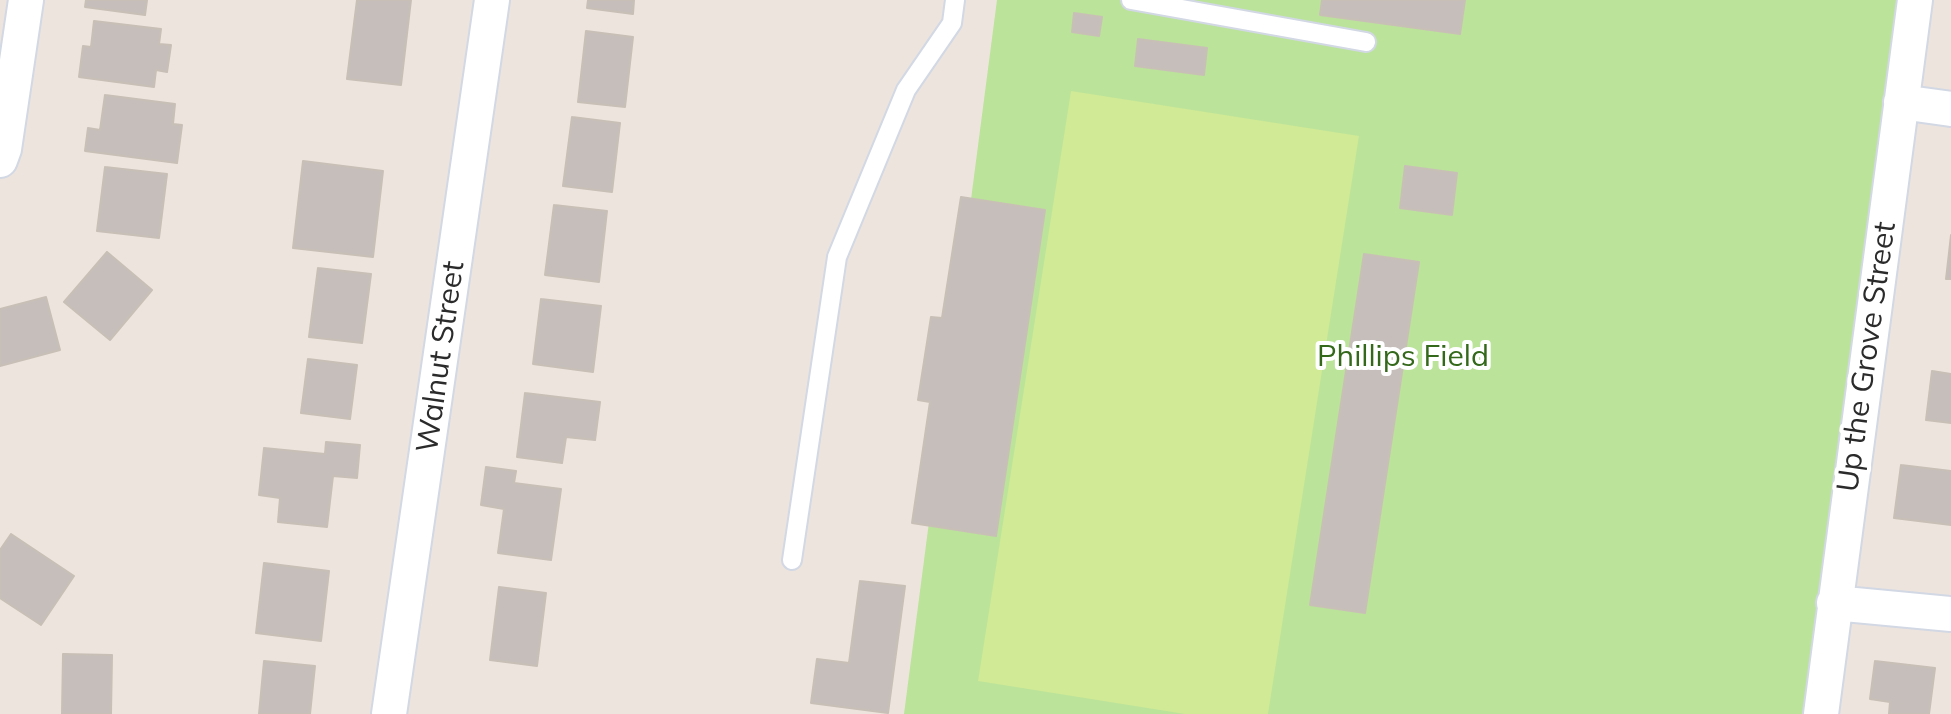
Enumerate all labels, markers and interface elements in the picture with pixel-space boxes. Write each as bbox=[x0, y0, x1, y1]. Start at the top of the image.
street label: Up the Grove Street bbox=[1830, 220, 1904, 494]
street label: Walnut Street bbox=[410, 259, 472, 455]
park label: Phillips Field bbox=[1317, 339, 1489, 375]

